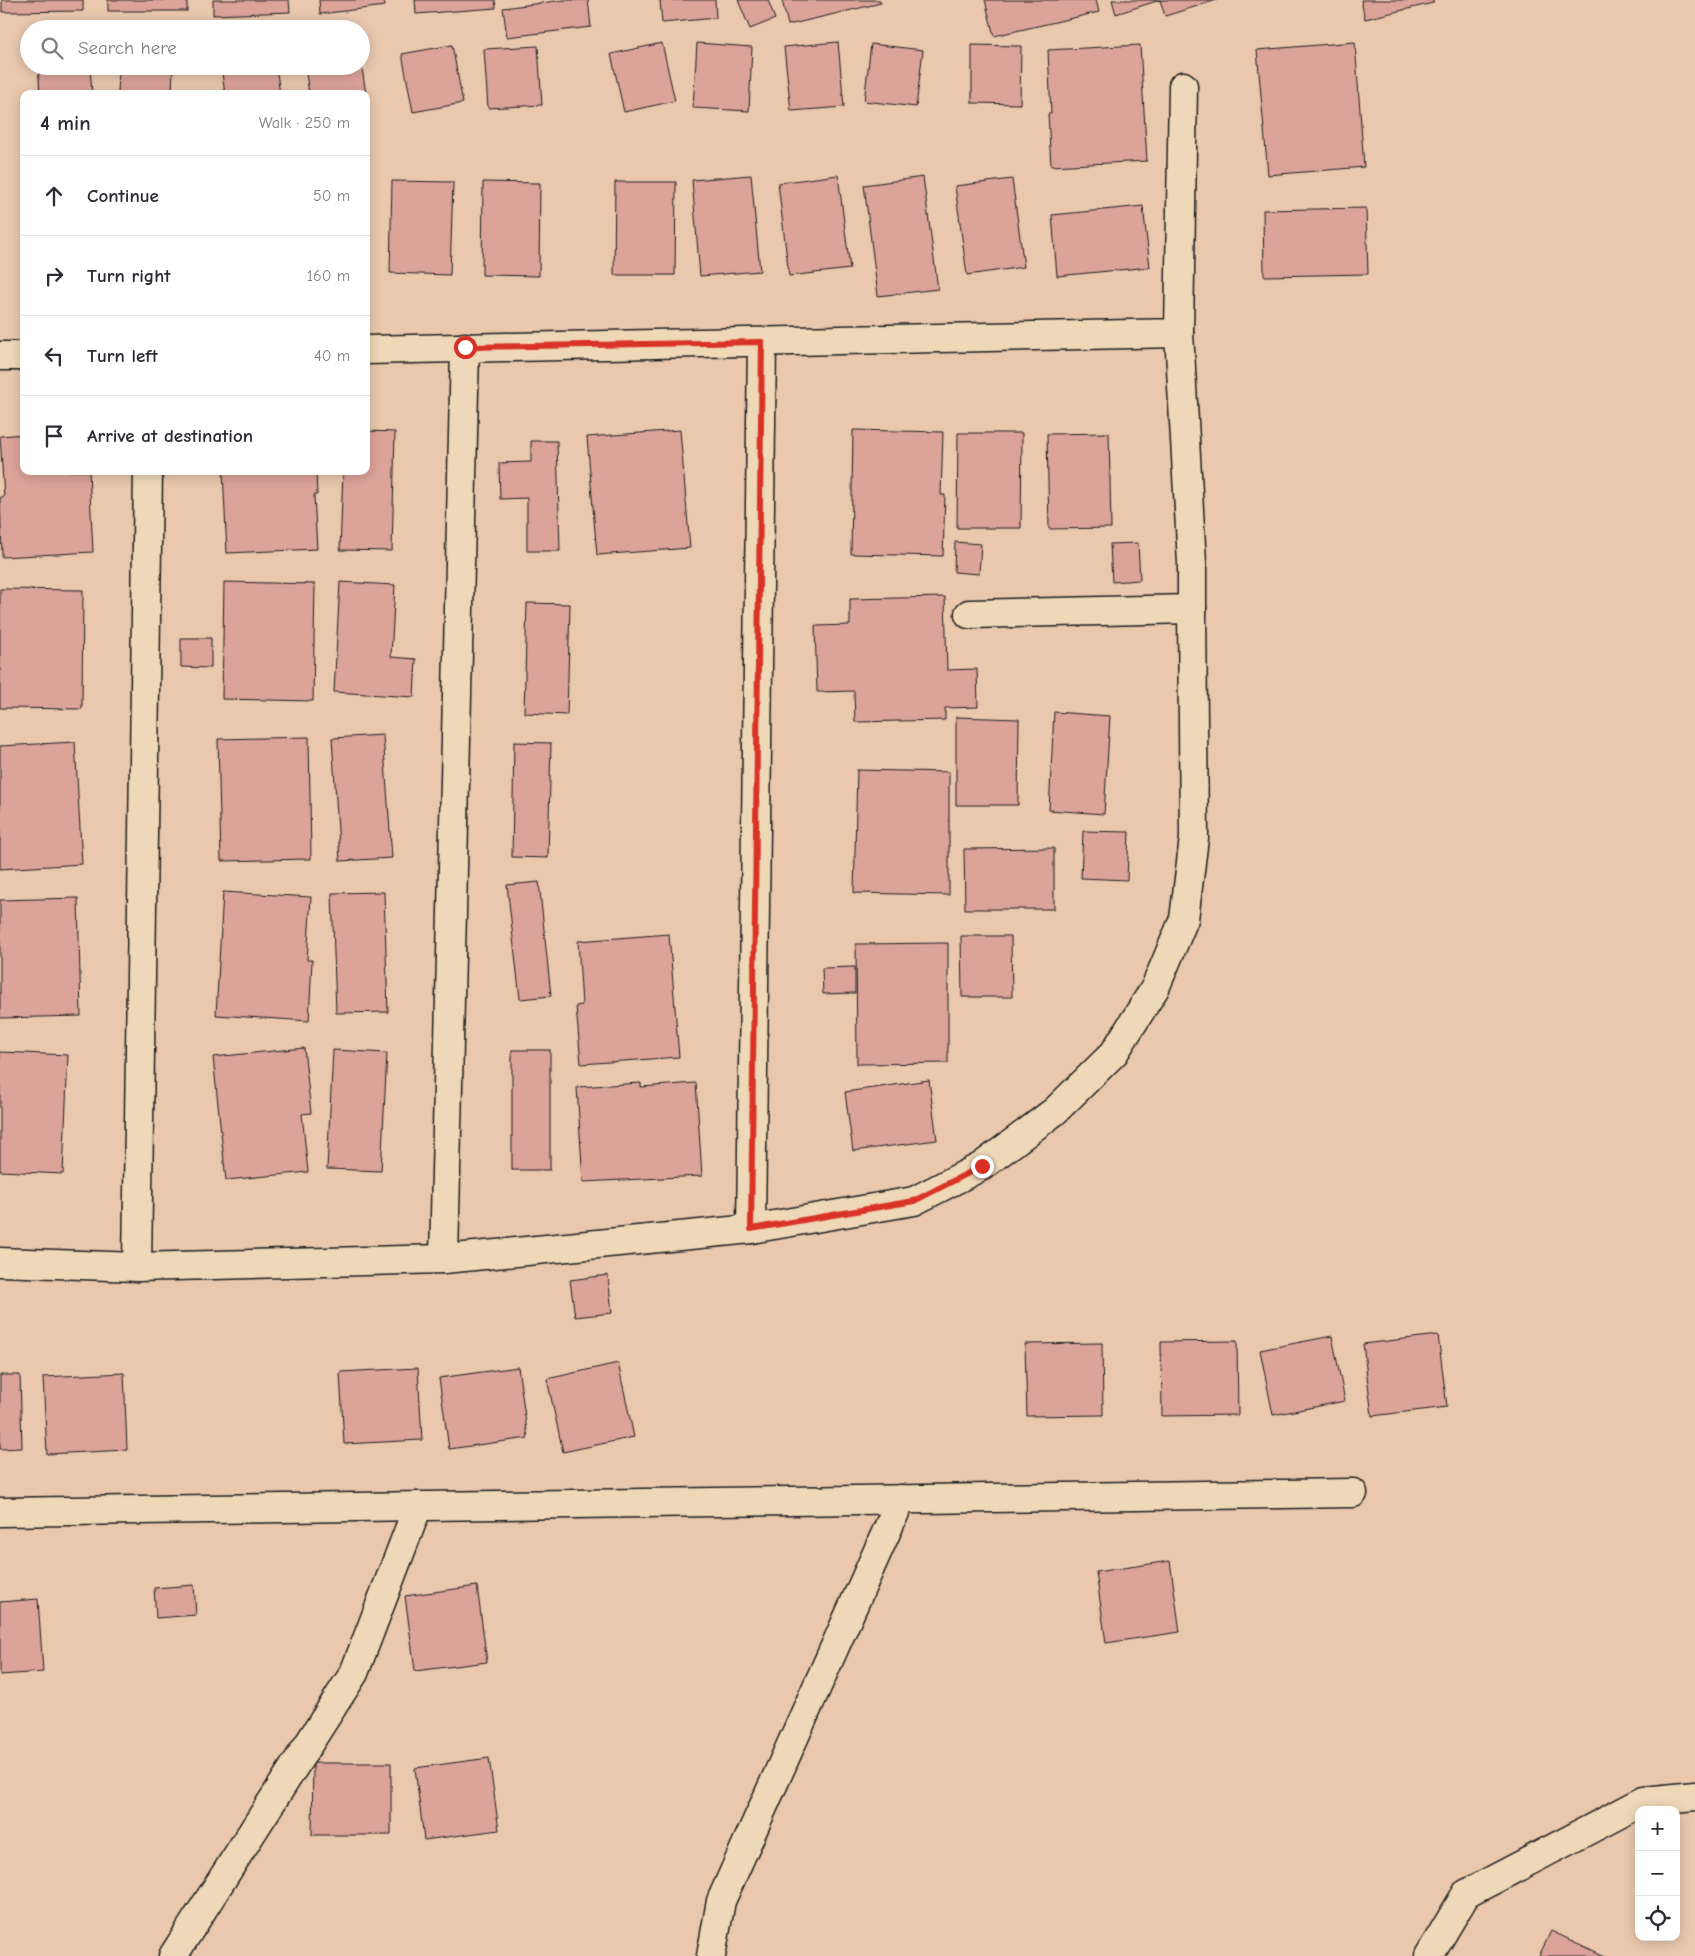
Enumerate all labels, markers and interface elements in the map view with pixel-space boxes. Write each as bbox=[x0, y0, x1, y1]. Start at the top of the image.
search box bbox=[20, 20, 370, 75]
icon: search bbox=[38, 34, 66, 62]
text: Search here bbox=[78, 37, 177, 59]
text: 4 min bbox=[40, 111, 91, 135]
text: Walk · 250 m bbox=[259, 114, 350, 132]
icon: ahead bbox=[40, 182, 68, 210]
text: Continue bbox=[87, 185, 159, 207]
text: 50 m bbox=[313, 187, 350, 205]
icon: right bbox=[40, 262, 68, 290]
text: Turn right bbox=[87, 265, 171, 287]
text: 160 m bbox=[307, 267, 350, 285]
route start bbox=[454, 336, 477, 359]
icon: left bbox=[40, 342, 68, 370]
text: Turn left bbox=[87, 345, 158, 367]
text: 40 m bbox=[314, 347, 350, 365]
icon: arrive bbox=[40, 422, 68, 450]
text: Arrive at destination bbox=[87, 425, 253, 447]
route end bbox=[971, 1155, 994, 1178]
map controls bbox=[1635, 1806, 1680, 1941]
button: + bbox=[1635, 1806, 1680, 1851]
button: − bbox=[1635, 1851, 1680, 1896]
button: locate bbox=[1635, 1896, 1680, 1941]

